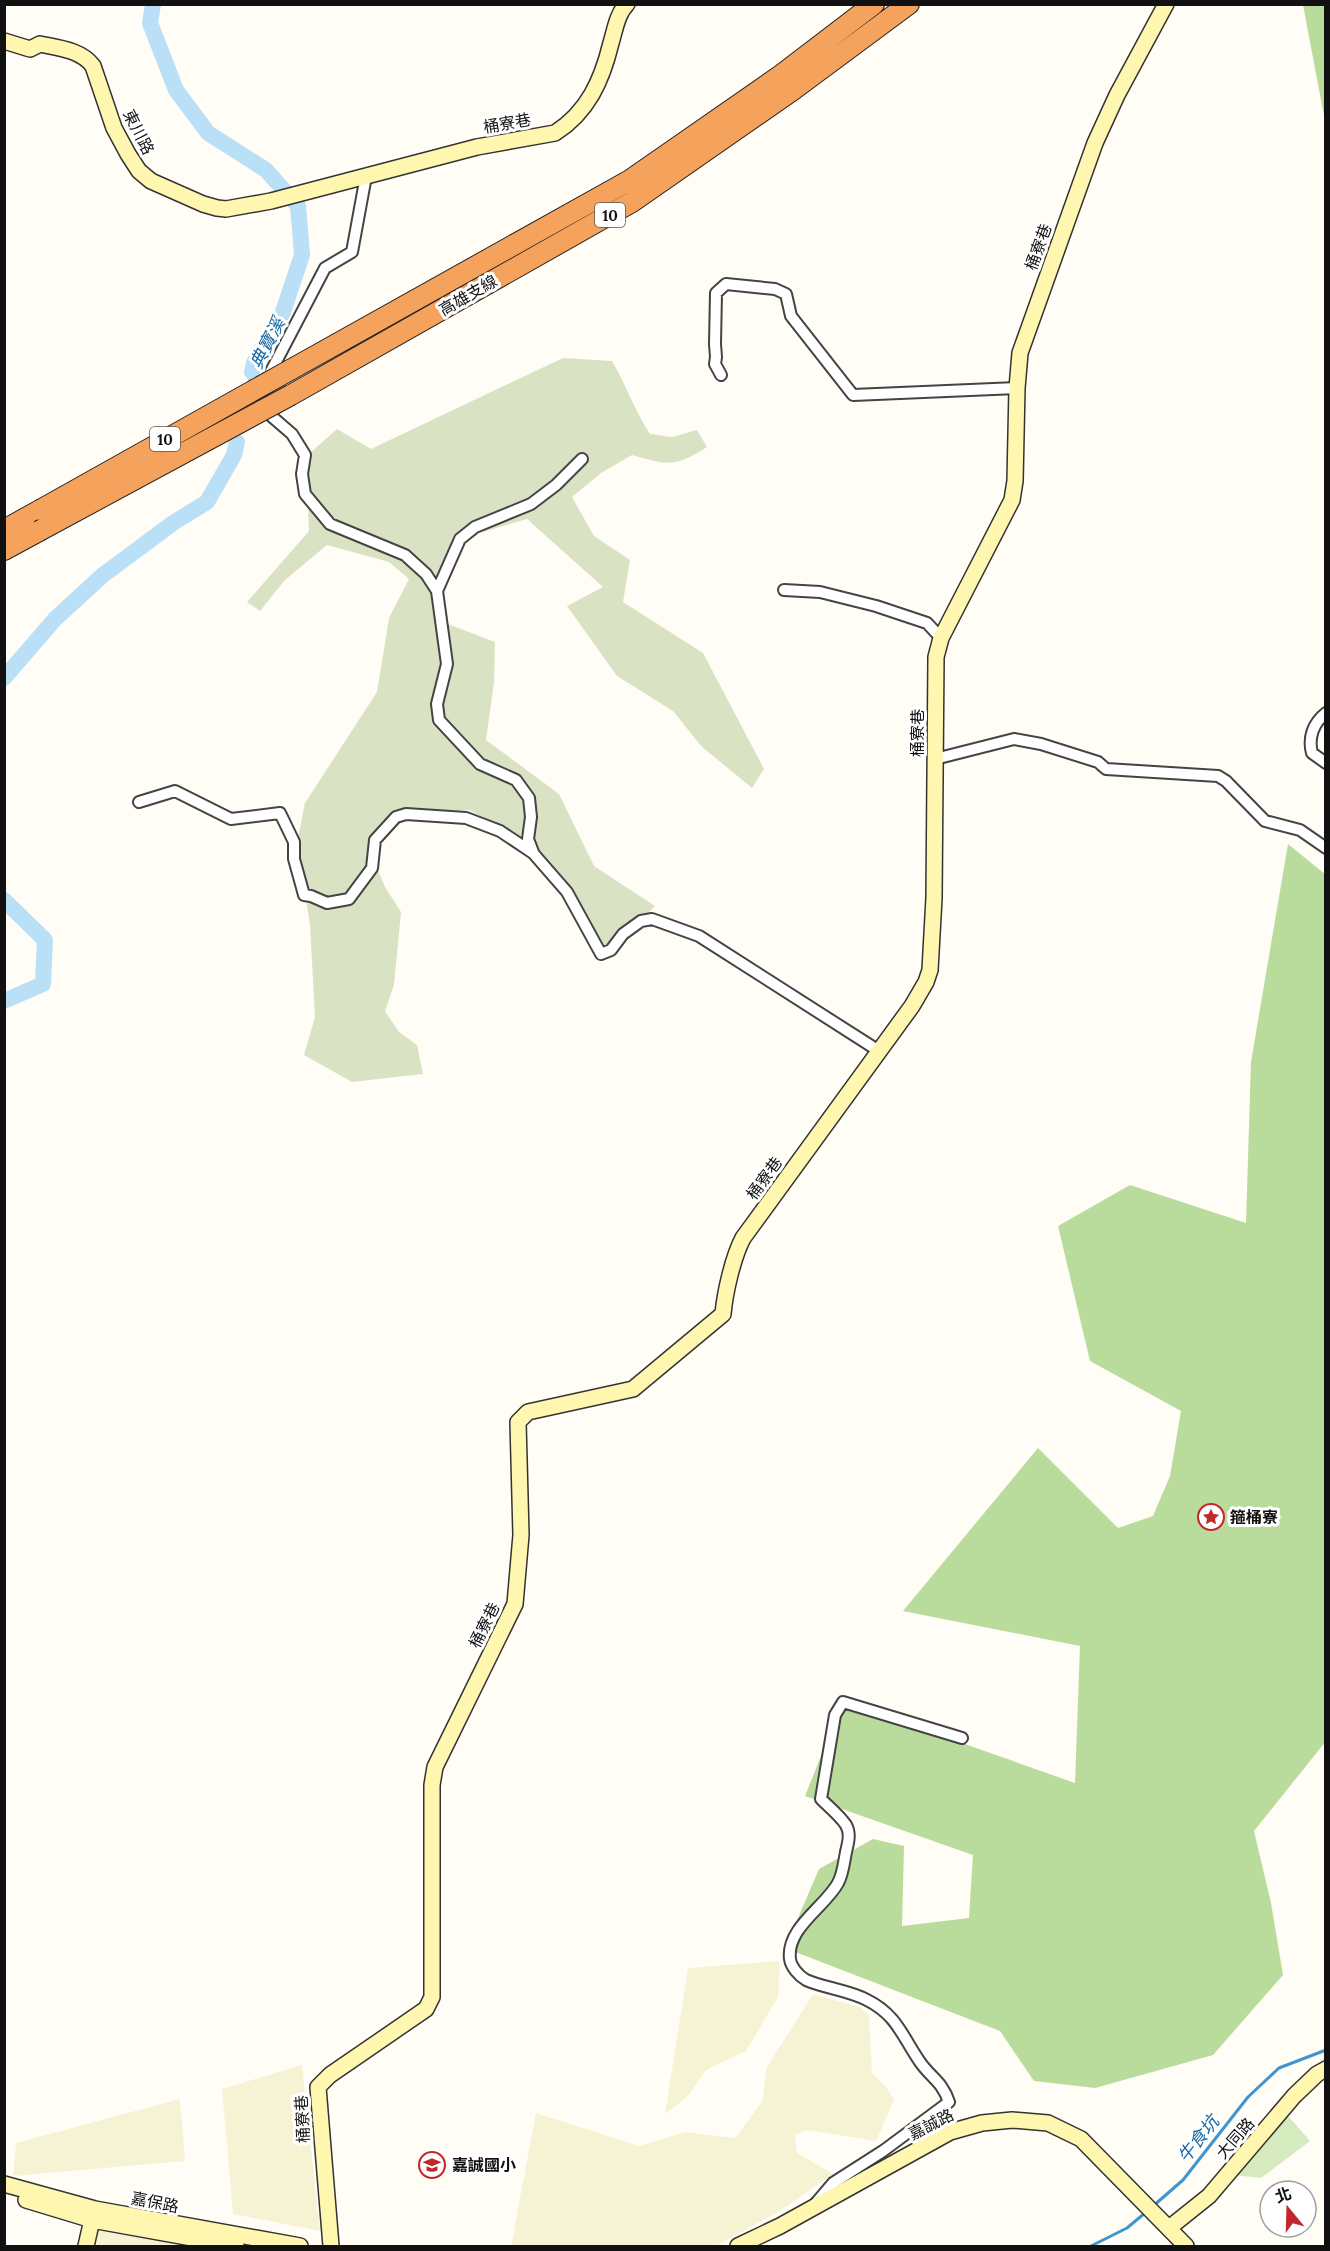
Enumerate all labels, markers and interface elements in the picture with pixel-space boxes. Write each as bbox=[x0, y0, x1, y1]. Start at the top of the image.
street label: 東川路 bbox=[119, 106, 159, 158]
street label: 桶寮巷 bbox=[482, 109, 532, 137]
road number: 10 bbox=[595, 203, 625, 227]
street label: 桶寮巷 bbox=[1020, 221, 1056, 273]
street label: 高雄支線 bbox=[435, 270, 501, 320]
water label: 典寶溪 bbox=[244, 311, 291, 372]
road number: 10 bbox=[150, 427, 180, 451]
street label: 桶寮巷 bbox=[907, 709, 927, 757]
street label: 桶寮巷 bbox=[742, 1153, 786, 1203]
place icon: 箍桶寮 bbox=[1196, 1502, 1226, 1532]
place label: 箍桶寮 bbox=[1230, 1507, 1278, 1527]
street label: 桶寮巷 bbox=[464, 1599, 504, 1651]
street label: 桶寮巷 bbox=[291, 2095, 313, 2143]
street label: 嘉誠路 bbox=[905, 2104, 957, 2144]
water label: 牛食坑 bbox=[1172, 2108, 1226, 2167]
street label: 大同路 bbox=[1212, 2113, 1258, 2163]
school or university icon: 嘉誠國小 bbox=[417, 2150, 447, 2180]
place label: 嘉誠國小 bbox=[452, 2155, 516, 2175]
north arrow bbox=[1258, 2179, 1318, 2239]
text: 北 bbox=[1272, 2183, 1294, 2207]
street label: 嘉保路 bbox=[130, 2188, 180, 2216]

